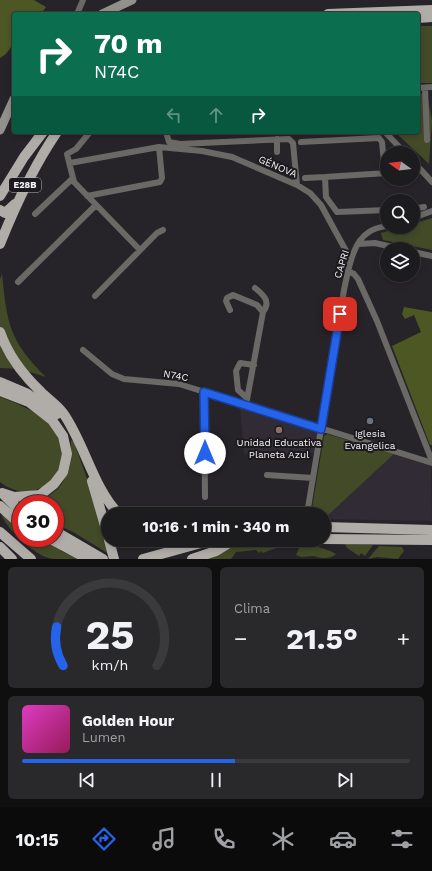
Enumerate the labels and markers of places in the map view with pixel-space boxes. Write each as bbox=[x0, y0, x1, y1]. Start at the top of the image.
pin bbox=[323, 297, 357, 331]
marker: Iglesia Evangelica bbox=[365, 416, 375, 426]
marker: Unidad Educativa Planeta Azul bbox=[274, 425, 284, 435]
place label: Iglesia Evangelica bbox=[344, 428, 396, 451]
place label: Unidad Educativa Planeta Azul bbox=[237, 437, 322, 460]

